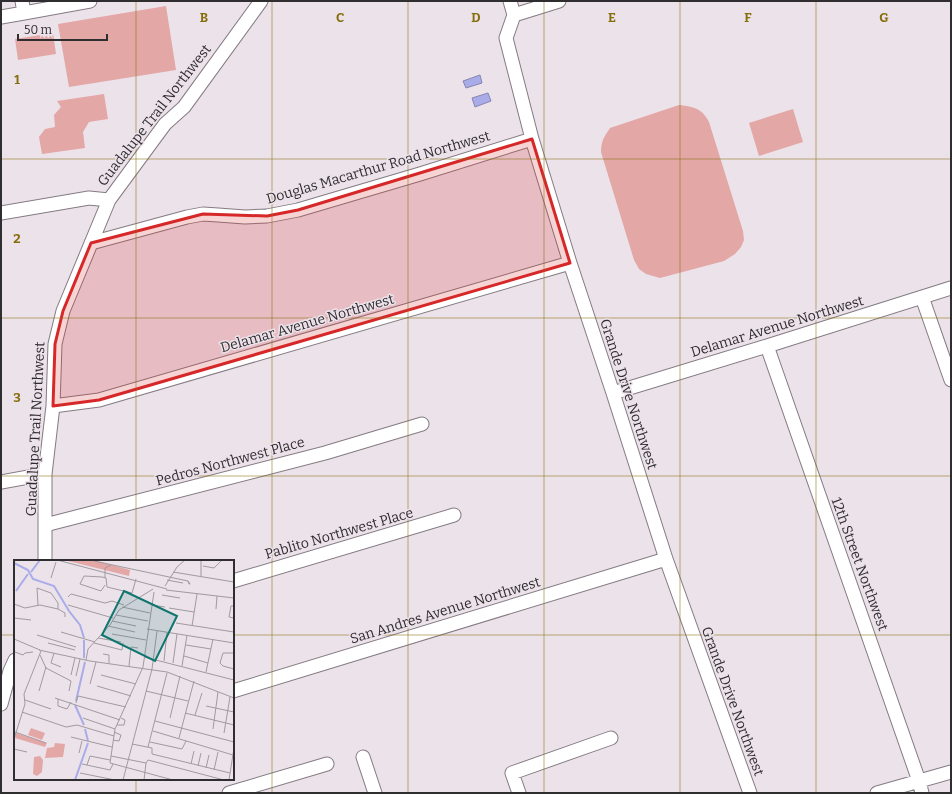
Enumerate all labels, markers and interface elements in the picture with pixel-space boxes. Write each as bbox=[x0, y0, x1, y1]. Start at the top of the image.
text: B bbox=[200, 10, 208, 25]
text: C bbox=[336, 10, 344, 25]
text: D bbox=[471, 10, 481, 25]
text: E bbox=[608, 10, 616, 25]
text: F bbox=[744, 10, 752, 25]
text: G bbox=[879, 10, 889, 25]
scale bar bbox=[18, 16, 107, 42]
text: 50 m bbox=[24, 23, 53, 37]
street label: Guadalupe Trail Northwest bbox=[94, 41, 215, 189]
text: 1 bbox=[14, 72, 20, 87]
street label: Douglas Macarthur Road Northwest bbox=[264, 127, 492, 208]
text: 2 bbox=[13, 231, 21, 246]
street label: Delamar Avenue Northwest bbox=[218, 291, 396, 356]
street label: Delamar Avenue Northwest bbox=[689, 292, 866, 361]
street label: Grande Drive Northwest bbox=[596, 317, 661, 472]
street label: Guadalupe Trail Northwest bbox=[22, 341, 49, 517]
text: 3 bbox=[13, 390, 21, 405]
street label: Pedros Northwest Place bbox=[154, 433, 306, 490]
street label: 12th Street Northwest bbox=[827, 495, 892, 633]
street label: Pablito Northwest Place bbox=[263, 504, 415, 563]
inset map bbox=[14, 560, 234, 780]
street label: San Andres Avenue Northwest bbox=[348, 573, 542, 648]
street label: Grande Drive Northwest bbox=[698, 624, 767, 778]

